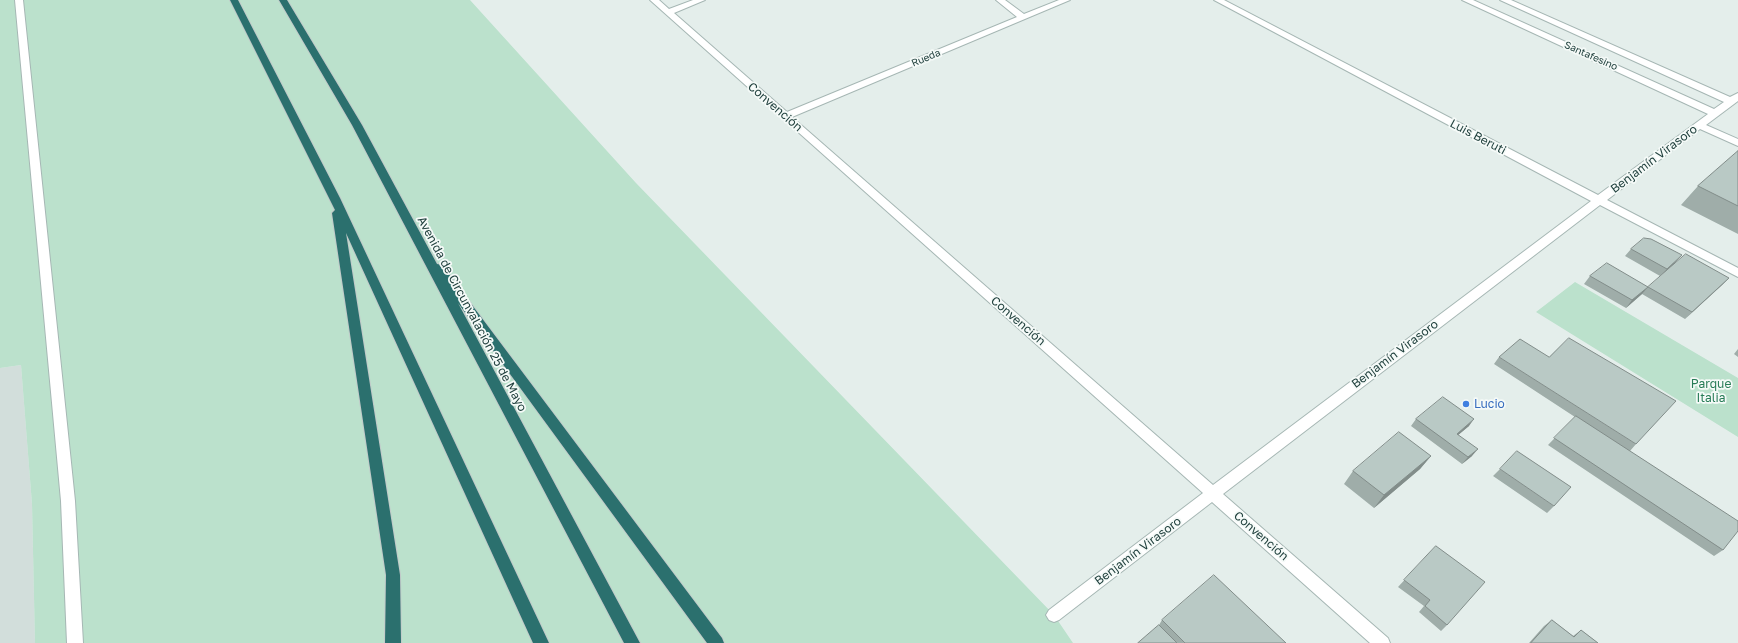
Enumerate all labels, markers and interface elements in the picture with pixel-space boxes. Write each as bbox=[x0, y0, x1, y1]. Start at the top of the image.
street label: Santafesino bbox=[1562, 39, 1620, 73]
street label: Rueda bbox=[910, 47, 942, 69]
street label: Convención bbox=[745, 79, 805, 135]
street label: Luis Beruti bbox=[1448, 116, 1508, 158]
street label: Benjamín Virasoro bbox=[1608, 122, 1700, 196]
street label: Avenida de Circunvalación 25 de Mayo bbox=[414, 214, 530, 414]
street label: Convención bbox=[988, 293, 1048, 349]
street label: Benjamín Virasoro bbox=[1349, 317, 1441, 391]
park label: Parque Italia bbox=[1691, 377, 1731, 405]
place label: Lucio bbox=[1474, 397, 1505, 411]
marker: Lucio bbox=[1461, 399, 1471, 409]
street label: Convención bbox=[1231, 508, 1291, 564]
street label: Benjamín Virasoro bbox=[1092, 514, 1184, 588]

